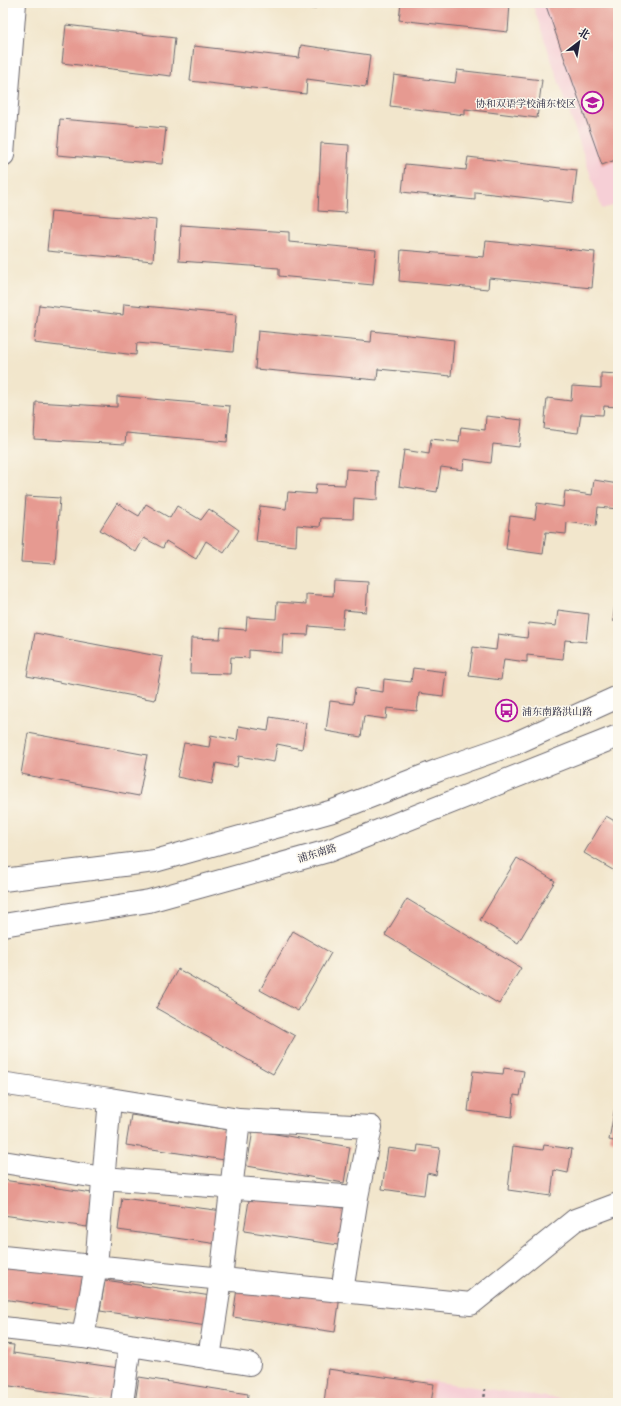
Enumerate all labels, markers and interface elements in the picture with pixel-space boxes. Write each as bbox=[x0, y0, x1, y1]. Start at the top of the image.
north arrow bbox=[559, 22, 599, 62]
text: 北 bbox=[576, 25, 592, 42]
school or university icon: 协和双语学校浦东校区 bbox=[579, 90, 605, 116]
place label: 协和双语学校浦东校区 bbox=[476, 97, 576, 110]
bus stop icon: 浦东南路洪山路 bbox=[493, 698, 519, 724]
place label: 浦东南路洪山路 bbox=[522, 705, 592, 718]
street label: 浦东南路 bbox=[296, 841, 338, 865]

